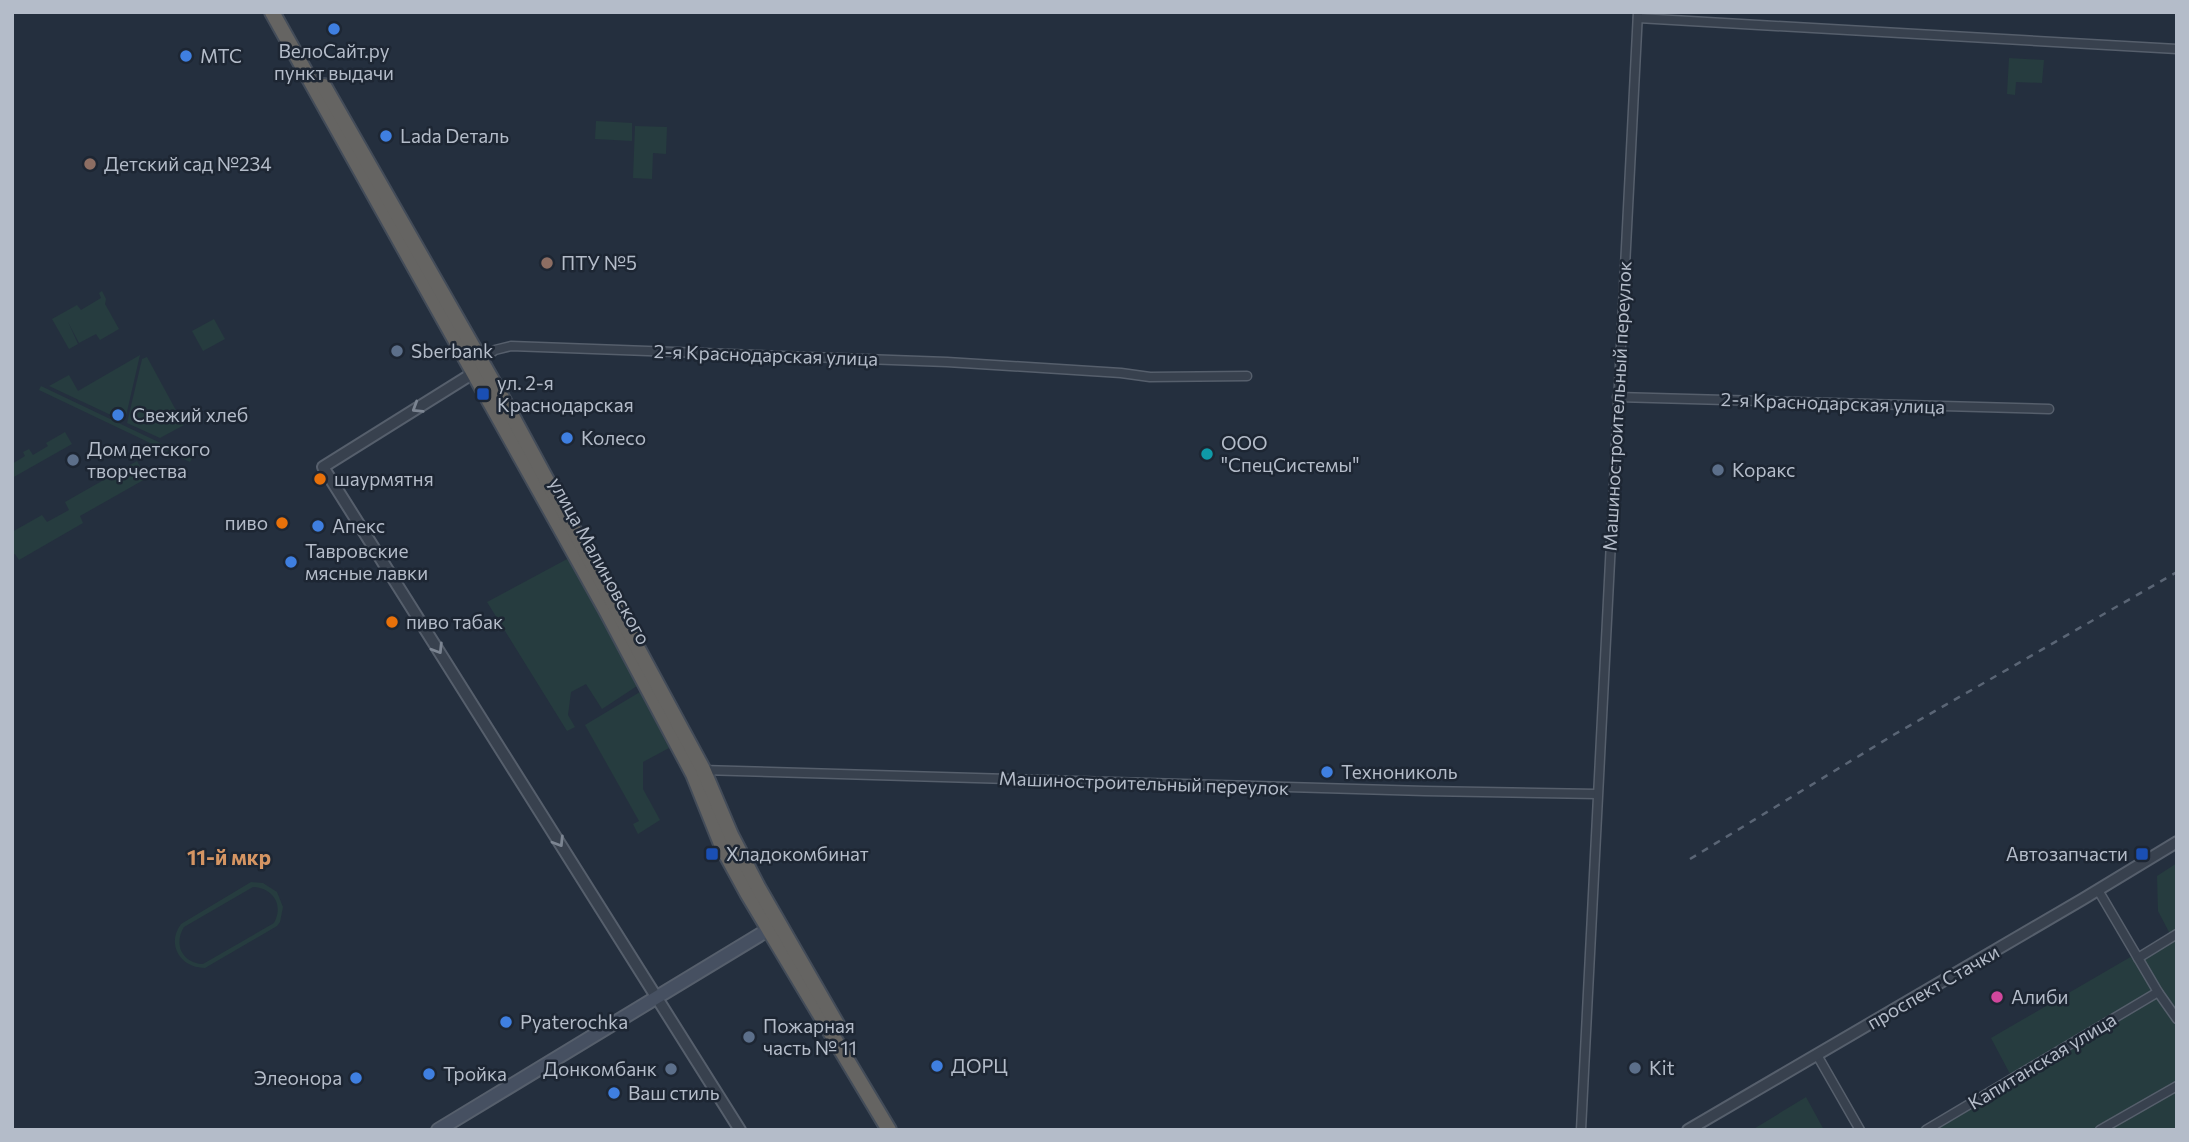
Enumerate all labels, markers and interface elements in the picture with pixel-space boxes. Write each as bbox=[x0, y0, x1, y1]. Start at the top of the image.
marker: ВелоСайт.ру пункт выдачи bbox=[326, 21, 342, 37]
place label: ВелоСайт.ру пункт выдачи bbox=[274, 39, 394, 84]
place label: МТС bbox=[200, 44, 242, 67]
marker: МТС bbox=[178, 48, 194, 64]
place label: Lada Dеталь bbox=[400, 124, 509, 147]
marker: Lada Dеталь bbox=[378, 128, 394, 144]
place label: Детский сад №234 bbox=[104, 152, 272, 175]
marker: Детский сад №234 bbox=[82, 156, 98, 172]
place label: ПТУ №5 bbox=[561, 251, 637, 274]
marker: ПТУ №5 bbox=[539, 255, 555, 271]
street label: Машиностроительный переулок bbox=[1597, 260, 1636, 552]
place label: Sberbank bbox=[411, 339, 493, 362]
street label: 2-я Краснодарская улица bbox=[653, 339, 879, 370]
marker: Sberbank bbox=[389, 343, 405, 359]
place label: ул. 2-я Краснодарская bbox=[497, 371, 634, 416]
marker: ул. 2-я Краснодарская bbox=[475, 386, 491, 402]
street label: 2-я Краснодарская улица bbox=[1720, 387, 1946, 418]
one-way arrow bbox=[412, 400, 425, 413]
place label: Свежий хлеб bbox=[132, 403, 248, 426]
marker: Свежий хлеб bbox=[110, 407, 126, 423]
place label: Колесо bbox=[581, 426, 646, 449]
marker: Колесо bbox=[559, 430, 575, 446]
place label: ООО "СпецСистемы" bbox=[1221, 431, 1359, 476]
place label: Дом детского творчества bbox=[87, 437, 210, 482]
marker: ООО "СпецСистемы" bbox=[1199, 446, 1215, 462]
marker: Дом детского творчества bbox=[65, 452, 81, 468]
place label: Коракс bbox=[1732, 458, 1796, 481]
marker: Коракс bbox=[1710, 462, 1726, 478]
place label: шаурмятня bbox=[334, 467, 434, 490]
marker: шаурмятня bbox=[312, 471, 328, 487]
street label: улица Малиновского bbox=[545, 473, 656, 648]
place label: пиво bbox=[225, 511, 268, 534]
place label: Апекс bbox=[332, 514, 385, 537]
marker: пиво bbox=[274, 515, 290, 531]
marker: Апекс bbox=[310, 518, 326, 534]
place label: Тавровские мясные лавки bbox=[305, 539, 428, 584]
marker: Тавровские мясные лавки bbox=[283, 554, 299, 570]
place label: пиво табак bbox=[406, 610, 503, 633]
marker: пиво табак bbox=[384, 614, 400, 630]
one-way arrow bbox=[429, 642, 442, 655]
place label: Технониколь bbox=[1341, 760, 1458, 783]
marker: Технониколь bbox=[1319, 764, 1335, 780]
street label: Машиностроительный переулок bbox=[998, 766, 1290, 799]
one-way arrow bbox=[550, 834, 563, 847]
place label: Хладокомбинат bbox=[726, 842, 869, 865]
place label: Автозапчасти bbox=[2006, 842, 2128, 865]
district label: 11-й мкр bbox=[187, 844, 271, 869]
marker: Хладокомбинат bbox=[704, 846, 720, 862]
marker: Автозапчасти bbox=[2134, 846, 2150, 862]
street label: проспект Стачки bbox=[1863, 939, 2003, 1034]
place label: Алиби bbox=[2011, 985, 2068, 1008]
marker: Алиби bbox=[1989, 989, 2005, 1005]
street label: Капитанская улица bbox=[1963, 1007, 2120, 1114]
place label: Pyaterochka bbox=[520, 1010, 628, 1033]
marker: Pyaterochka bbox=[498, 1014, 514, 1030]
place label: Пожарная часть № 11 bbox=[763, 1014, 857, 1059]
marker: Пожарная часть № 11 bbox=[741, 1029, 757, 1045]
place label: ДОРЦ bbox=[951, 1054, 1008, 1077]
place label: Kit bbox=[1649, 1056, 1675, 1079]
place label: Донкомбанк bbox=[543, 1057, 657, 1080]
marker: ДОРЦ bbox=[929, 1058, 945, 1074]
marker: Kit bbox=[1627, 1060, 1643, 1076]
marker: Донкомбанк bbox=[663, 1061, 679, 1077]
place label: Тройка bbox=[443, 1062, 507, 1085]
place label: Элеонора bbox=[254, 1066, 342, 1089]
marker: Тройка bbox=[421, 1066, 437, 1082]
marker: Элеонора bbox=[348, 1070, 364, 1086]
place label: Ваш стиль bbox=[628, 1081, 720, 1104]
marker: Ваш стиль bbox=[606, 1085, 622, 1101]

